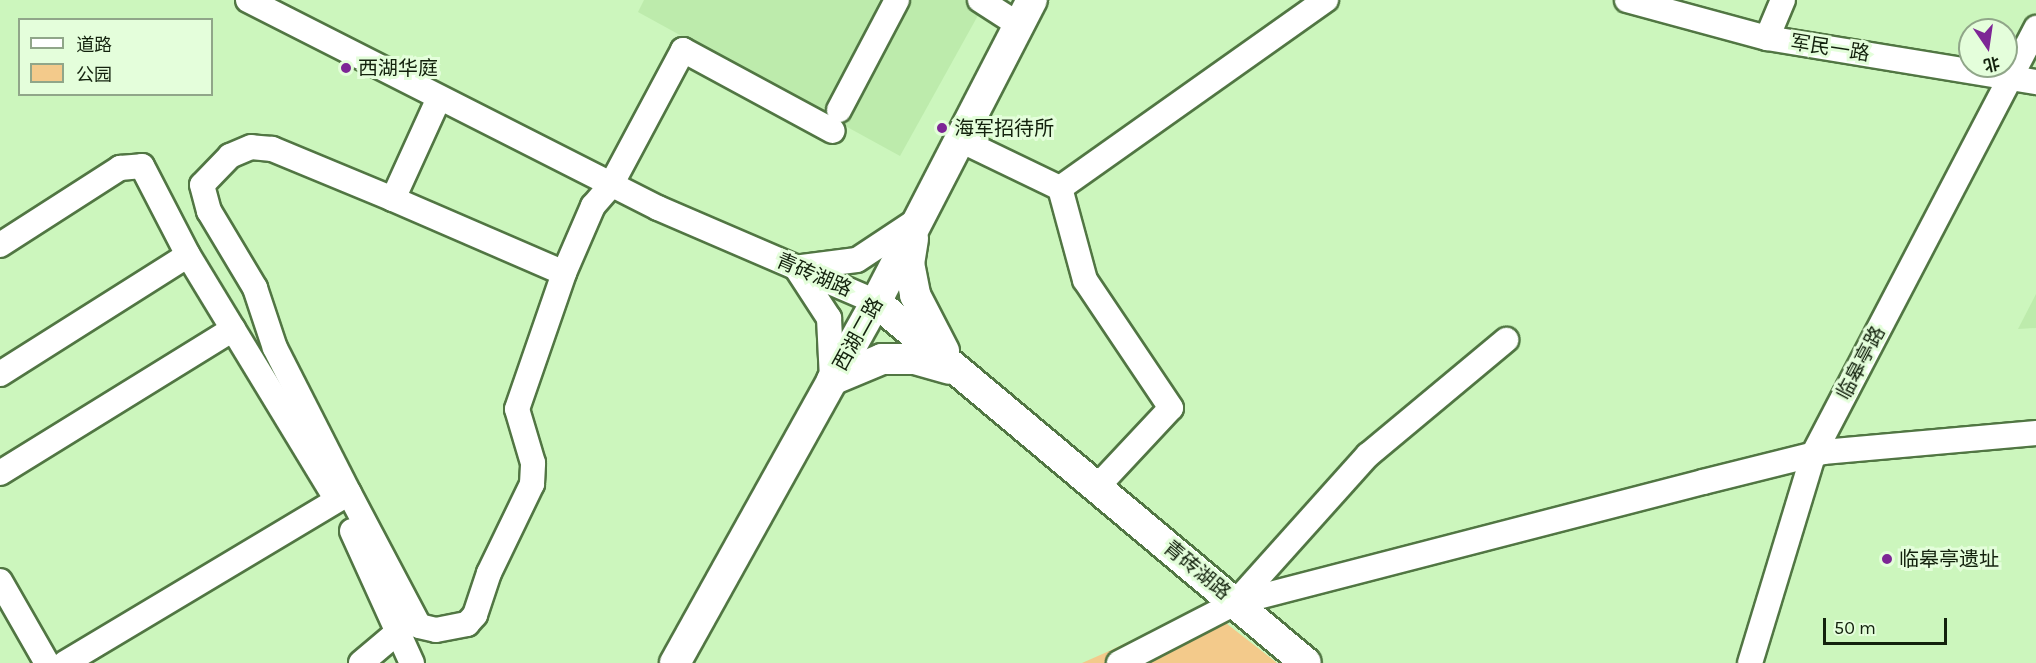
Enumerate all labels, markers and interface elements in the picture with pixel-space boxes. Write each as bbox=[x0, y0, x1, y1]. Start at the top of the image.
legend bbox=[18, 18, 213, 96]
north arrow bbox=[1958, 18, 2018, 78]
street label: 军民一路 bbox=[1789, 30, 1871, 66]
text: 道路 bbox=[76, 34, 112, 56]
text: 北 bbox=[1982, 53, 2002, 75]
place label: 西湖华庭 bbox=[358, 56, 438, 80]
marker: 西湖华庭 bbox=[339, 61, 353, 75]
text: 公园 bbox=[76, 64, 112, 86]
place label: 海军招待所 bbox=[954, 116, 1054, 140]
marker: 海军招待所 bbox=[935, 121, 949, 135]
street label: 青砖湖路 bbox=[772, 248, 856, 302]
street label: 西湖二路 bbox=[828, 293, 888, 375]
street label: 临皋亭路 bbox=[1832, 322, 1890, 404]
street label: 青砖湖路 bbox=[1159, 535, 1235, 605]
place label: 临皋亭遗址 bbox=[1899, 547, 1999, 571]
marker: 临皋亭遗址 bbox=[1880, 552, 1894, 566]
scale bar bbox=[1826, 606, 1950, 644]
text: 50 m bbox=[1834, 617, 1876, 639]

